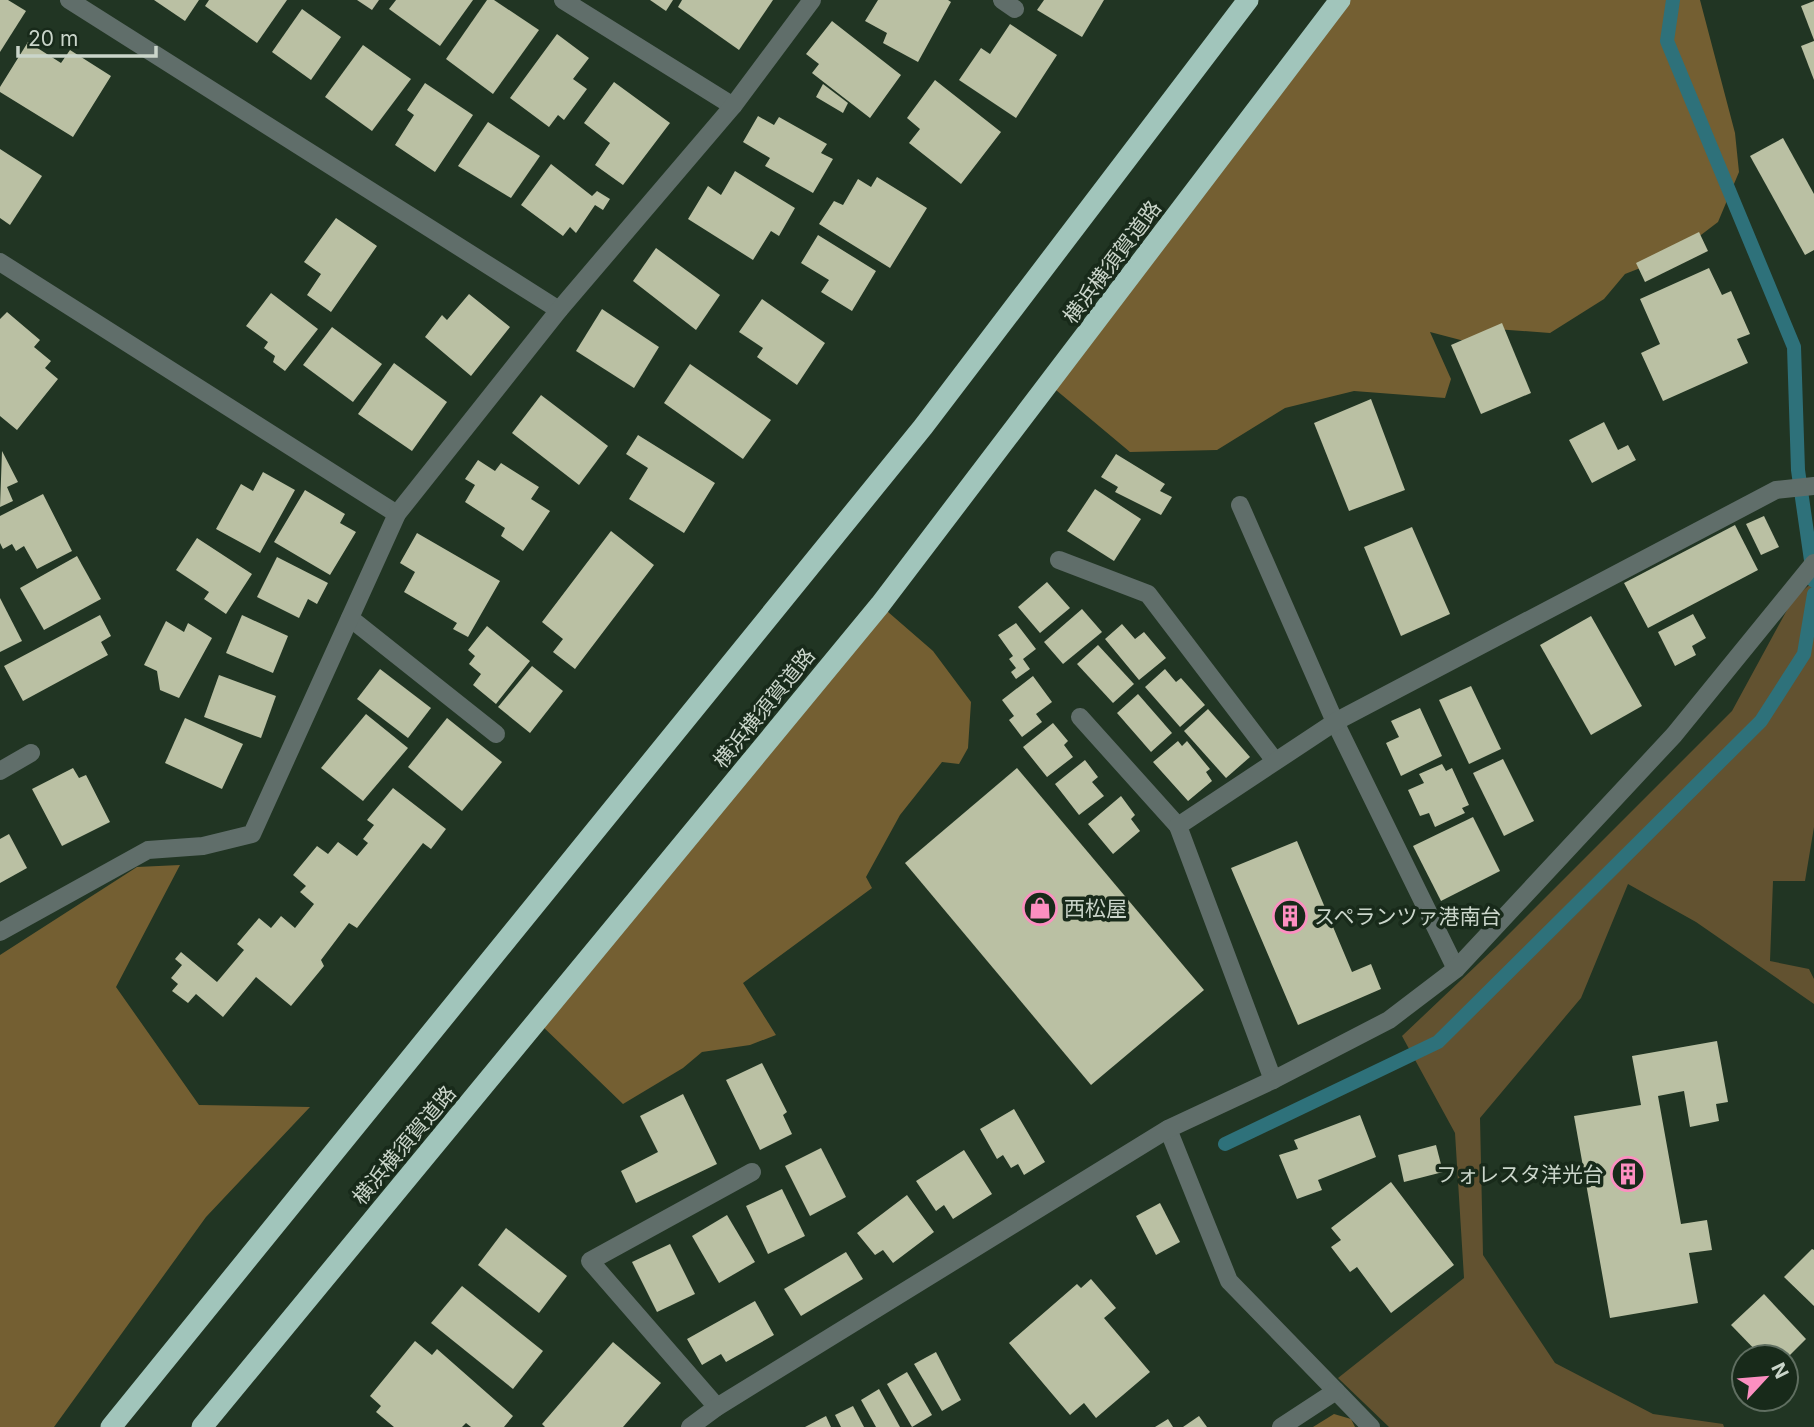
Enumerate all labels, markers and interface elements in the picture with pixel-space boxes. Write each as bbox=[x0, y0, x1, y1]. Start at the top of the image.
scale bar bbox=[18, 14, 156, 58]
text: 20 m bbox=[28, 26, 78, 51]
street label: 横浜横須賀道路 bbox=[1058, 196, 1166, 328]
street label: 横浜横須賀道路 bbox=[708, 643, 820, 773]
shop icon: 西松屋 bbox=[1021, 889, 1059, 927]
place label: 西松屋 bbox=[1064, 896, 1127, 921]
building icon: スペランツァ港南台 bbox=[1271, 897, 1309, 935]
place label: スペランツァ港南台 bbox=[1314, 904, 1502, 929]
street label: 横浜横須賀道路 bbox=[347, 1081, 461, 1209]
building icon: フォレスタ洋光台 bbox=[1609, 1155, 1647, 1193]
place label: フォレスタ洋光台 bbox=[1436, 1162, 1604, 1187]
north arrow bbox=[1730, 1343, 1800, 1413]
text: N bbox=[1766, 1359, 1793, 1382]

